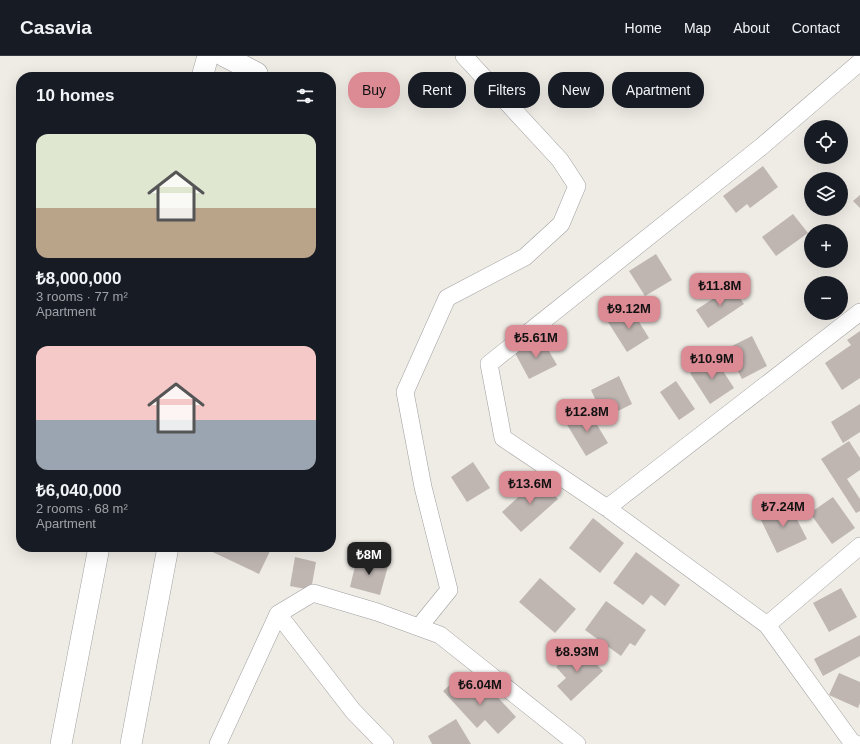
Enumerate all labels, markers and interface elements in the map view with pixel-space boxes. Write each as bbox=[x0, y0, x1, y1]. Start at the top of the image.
text: Casavia bbox=[20, 17, 92, 38]
text: Home bbox=[625, 20, 662, 36]
text: Map bbox=[684, 20, 711, 36]
text: About bbox=[733, 20, 770, 36]
text: Contact bbox=[792, 20, 840, 36]
chip: Buy bbox=[348, 72, 400, 108]
chip: Rent bbox=[408, 72, 466, 108]
chip: Filters bbox=[474, 72, 540, 108]
chip: New bbox=[548, 72, 604, 108]
chip: Apartment bbox=[612, 72, 704, 108]
icon: filters bbox=[294, 85, 316, 107]
text: 10 homes bbox=[36, 86, 114, 105]
map controls bbox=[804, 120, 848, 320]
button: locate bbox=[804, 120, 848, 164]
icon: home bbox=[140, 160, 212, 232]
button: layers bbox=[804, 172, 848, 216]
button: + bbox=[804, 224, 848, 268]
text: ₺8,000,000 bbox=[36, 269, 121, 288]
pin: ₺11.8M bbox=[687, 273, 753, 307]
button: − bbox=[804, 276, 848, 320]
text: ₺11.8M bbox=[699, 278, 741, 293]
text: 3 rooms · 77 m² bbox=[36, 289, 128, 304]
pin: ₺9.12M bbox=[596, 296, 662, 330]
text: ₺9.12M bbox=[607, 301, 651, 316]
text: Apartment bbox=[36, 304, 96, 319]
pin: ₺5.61M bbox=[503, 325, 569, 359]
text: ₺5.61M bbox=[514, 330, 558, 345]
pin: ₺10.9M bbox=[679, 346, 745, 380]
text: ₺10.9M bbox=[690, 351, 734, 366]
icon: home bbox=[140, 372, 212, 444]
pin: ₺12.8M bbox=[554, 399, 620, 433]
text: ₺12.8M bbox=[565, 404, 609, 419]
pin: ₺13.6M bbox=[497, 471, 563, 505]
text: ₺13.6M bbox=[508, 476, 552, 491]
text: ₺6,040,000 bbox=[36, 481, 121, 500]
pin: ₺7.24M bbox=[750, 494, 816, 528]
text: ₺7.24M bbox=[761, 499, 805, 514]
text: 2 rooms · 68 m² bbox=[36, 501, 128, 516]
text: Apartment bbox=[36, 516, 96, 531]
pin: ₺8M bbox=[350, 542, 388, 576]
text: ₺8M bbox=[356, 547, 382, 562]
pin: ₺8.93M bbox=[544, 639, 610, 673]
text: ₺8.93M bbox=[555, 644, 599, 659]
pin: ₺6.04M bbox=[447, 672, 513, 706]
text: ₺6.04M bbox=[458, 677, 502, 692]

